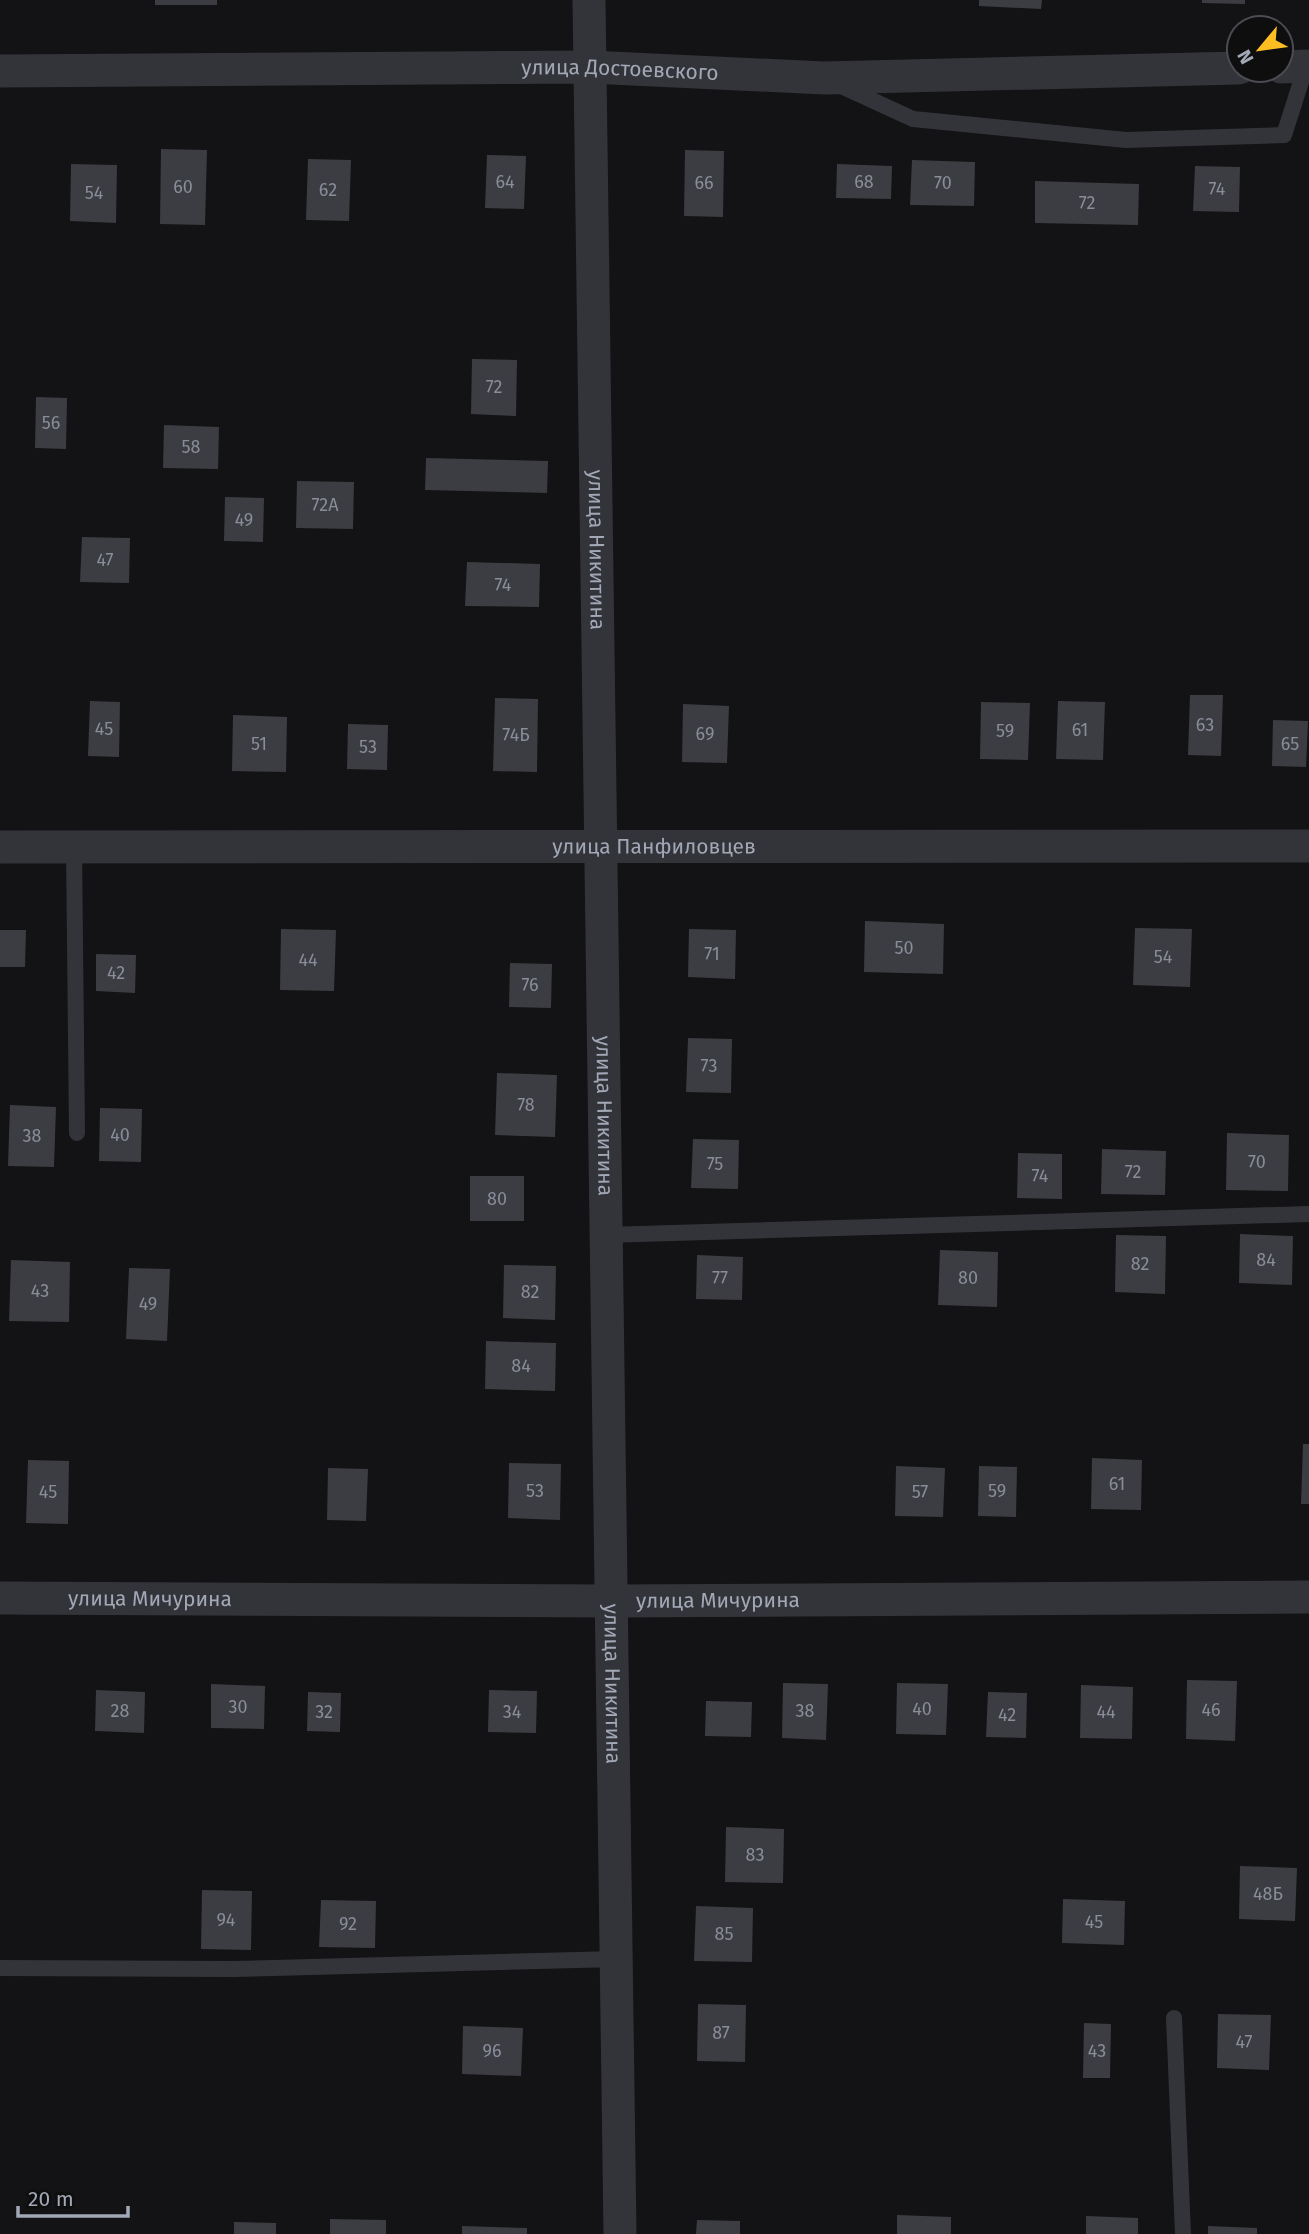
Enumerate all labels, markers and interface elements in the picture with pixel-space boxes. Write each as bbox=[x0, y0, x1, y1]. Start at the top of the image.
north arrow bbox=[1225, 14, 1295, 84]
text: N bbox=[1232, 46, 1259, 68]
street label: улица Достоевского bbox=[521, 54, 719, 86]
house number: 64 bbox=[495, 171, 515, 193]
house number: 68 bbox=[854, 171, 874, 193]
house number: 66 bbox=[694, 172, 714, 194]
house number: 70 bbox=[934, 172, 952, 194]
house number: 60 bbox=[173, 176, 193, 198]
house number: 74 bbox=[1209, 178, 1226, 200]
house number: 62 bbox=[319, 179, 337, 201]
house number: 54 bbox=[85, 182, 104, 204]
house number: 72 bbox=[1079, 192, 1095, 214]
house number: 72 bbox=[486, 376, 502, 398]
house number: 56 bbox=[42, 412, 60, 434]
house number: 58 bbox=[182, 436, 201, 458]
street label: улица Никитина bbox=[583, 470, 611, 630]
house number: 72А bbox=[312, 494, 339, 516]
house number: 49 bbox=[235, 509, 253, 531]
house number: 47 bbox=[96, 549, 114, 571]
house number: 74 bbox=[495, 574, 512, 596]
house number: 63 bbox=[1196, 714, 1214, 736]
house number: 45 bbox=[95, 718, 113, 740]
house number: 61 bbox=[1072, 719, 1088, 741]
house number: 59 bbox=[996, 720, 1014, 742]
house number: 69 bbox=[696, 723, 714, 745]
house number: 74Б bbox=[502, 724, 530, 746]
house number: 51 bbox=[251, 733, 267, 755]
house number: 65 bbox=[1281, 733, 1299, 755]
house number: 53 bbox=[359, 736, 377, 758]
street label: улица Панфиловцев bbox=[552, 833, 756, 860]
house number: 50 bbox=[894, 937, 914, 959]
house number: 71 bbox=[704, 943, 720, 965]
house number: 54 bbox=[1154, 946, 1173, 968]
house number: 44 bbox=[298, 949, 318, 971]
house number: 42 bbox=[107, 962, 125, 984]
house number: 76 bbox=[521, 974, 539, 996]
street label: улица Никитина bbox=[590, 1035, 619, 1196]
house number: 73 bbox=[701, 1055, 717, 1077]
house number: 78 bbox=[517, 1094, 535, 1116]
house number: 40 bbox=[110, 1124, 130, 1146]
house number: 38 bbox=[23, 1125, 42, 1147]
house number: 70 bbox=[1248, 1151, 1266, 1173]
house number: 75 bbox=[707, 1153, 723, 1175]
house number: 72 bbox=[1125, 1161, 1141, 1183]
house number: 74 bbox=[1032, 1165, 1049, 1187]
house number: 80 bbox=[487, 1188, 507, 1210]
house number: 84 bbox=[1256, 1249, 1276, 1271]
house number: 82 bbox=[1131, 1253, 1149, 1275]
house number: 77 bbox=[712, 1267, 728, 1289]
house number: 80 bbox=[958, 1267, 978, 1289]
house number: 43 bbox=[31, 1280, 49, 1302]
house number: 82 bbox=[521, 1281, 539, 1303]
house number: 49 bbox=[139, 1293, 157, 1315]
house number: 84 bbox=[511, 1355, 531, 1377]
house number: 61 bbox=[1109, 1473, 1125, 1495]
house number: 53 bbox=[526, 1480, 544, 1502]
house number: 59 bbox=[988, 1480, 1006, 1502]
house number: 45 bbox=[39, 1481, 57, 1503]
house number: 57 bbox=[912, 1481, 928, 1503]
street label: улица Мичурина bbox=[68, 1585, 232, 1612]
street label: улица Мичурина bbox=[636, 1587, 800, 1614]
street label: улица Никитина bbox=[598, 1603, 626, 1764]
house number: 30 bbox=[228, 1696, 248, 1718]
house number: 40 bbox=[912, 1698, 932, 1720]
house number: 46 bbox=[1201, 1699, 1221, 1721]
house number: 28 bbox=[111, 1700, 129, 1722]
house number: 38 bbox=[796, 1700, 815, 1722]
house number: 32 bbox=[315, 1701, 333, 1723]
house number: 34 bbox=[503, 1701, 522, 1723]
house number: 44 bbox=[1096, 1701, 1116, 1723]
house number: 42 bbox=[998, 1704, 1016, 1726]
house number: 83 bbox=[746, 1844, 764, 1866]
house number: 48Б bbox=[1253, 1883, 1283, 1905]
house number: 94 bbox=[217, 1909, 236, 1931]
house number: 45 bbox=[1085, 1911, 1103, 1933]
house number: 92 bbox=[339, 1913, 357, 1935]
house number: 85 bbox=[715, 1923, 733, 1945]
house number: 87 bbox=[712, 2022, 730, 2044]
house number: 47 bbox=[1235, 2031, 1253, 2053]
house number: 96 bbox=[482, 2040, 502, 2062]
house number: 43 bbox=[1088, 2040, 1106, 2062]
scale bar bbox=[18, 2174, 128, 2218]
text: 20 m bbox=[28, 2186, 74, 2212]

